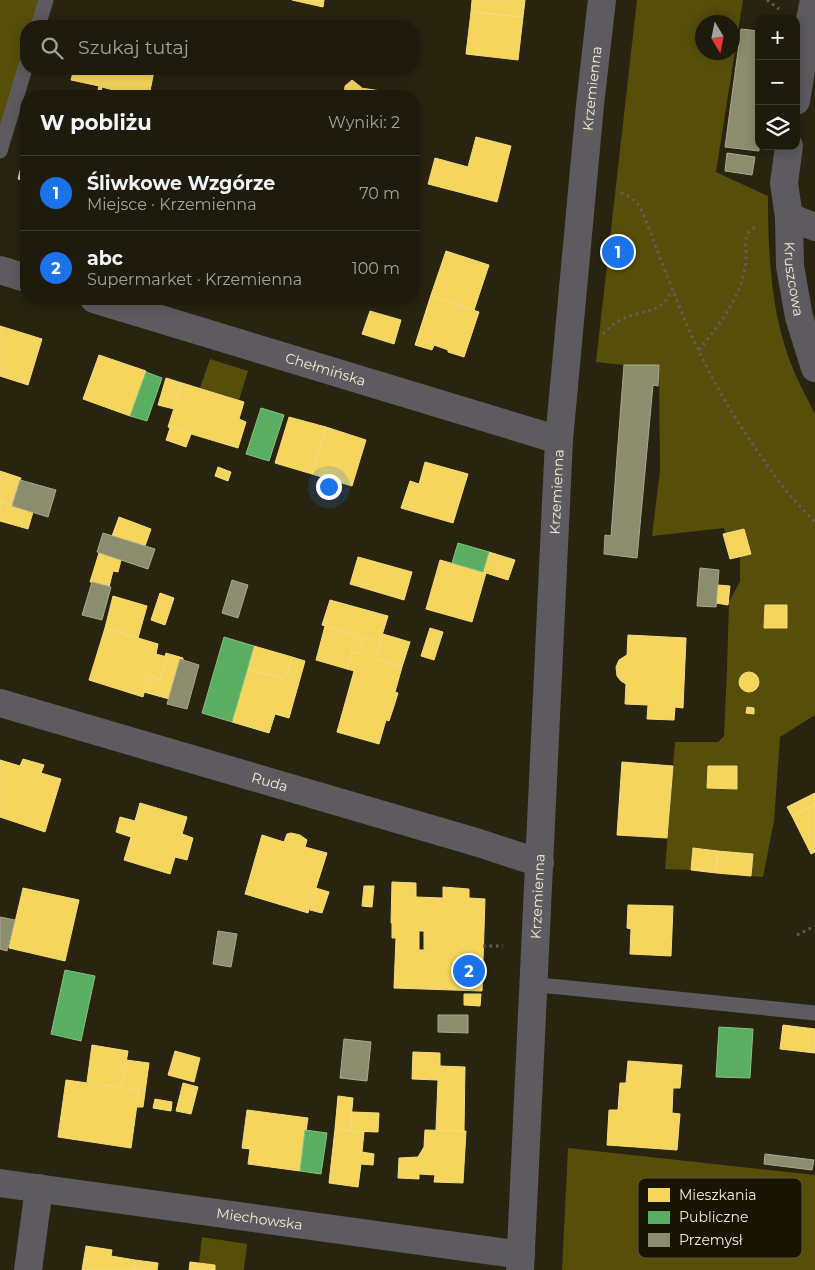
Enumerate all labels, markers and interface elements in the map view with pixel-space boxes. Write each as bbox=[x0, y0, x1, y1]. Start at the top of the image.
north arrow bbox=[695, 15, 740, 60]
map controls bbox=[755, 15, 800, 150]
button: + bbox=[755, 15, 800, 60]
search box bbox=[20, 20, 420, 75]
icon: search bbox=[38, 34, 66, 62]
text: Szukaj tutaj bbox=[78, 36, 189, 59]
street label: Krzemienna bbox=[579, 45, 606, 132]
button: − bbox=[755, 60, 800, 105]
button: layers bbox=[755, 105, 800, 150]
text: W pobliżu bbox=[40, 110, 152, 135]
text: Wyniki: 2 bbox=[328, 113, 400, 132]
text: Śliwkowe Wzgórze bbox=[87, 172, 275, 195]
text: 1 bbox=[53, 184, 59, 203]
text: 70 m bbox=[359, 184, 400, 203]
text: Miejsce · Krzemienna bbox=[87, 195, 257, 214]
pin: 1 bbox=[602, 233, 634, 271]
street label: Kruszcowa bbox=[781, 241, 808, 318]
text: abc bbox=[87, 247, 123, 270]
text: 2 bbox=[51, 259, 61, 278]
text: 100 m bbox=[352, 259, 400, 278]
text: Supermarket · Krzemienna bbox=[87, 270, 302, 289]
street label: Chełmińska bbox=[283, 349, 368, 390]
street label: Krzemienna bbox=[546, 449, 568, 535]
your location bbox=[316, 474, 342, 500]
street label: Ruda bbox=[249, 768, 290, 796]
street label: Krzemienna bbox=[527, 853, 549, 939]
pin: 2 bbox=[453, 952, 485, 990]
legend bbox=[638, 1178, 802, 1258]
text: Mieszkania bbox=[679, 1186, 757, 1204]
street label: Miechowska bbox=[215, 1204, 304, 1234]
text: Publiczne bbox=[679, 1208, 748, 1226]
text: Przemysł bbox=[679, 1231, 743, 1249]

